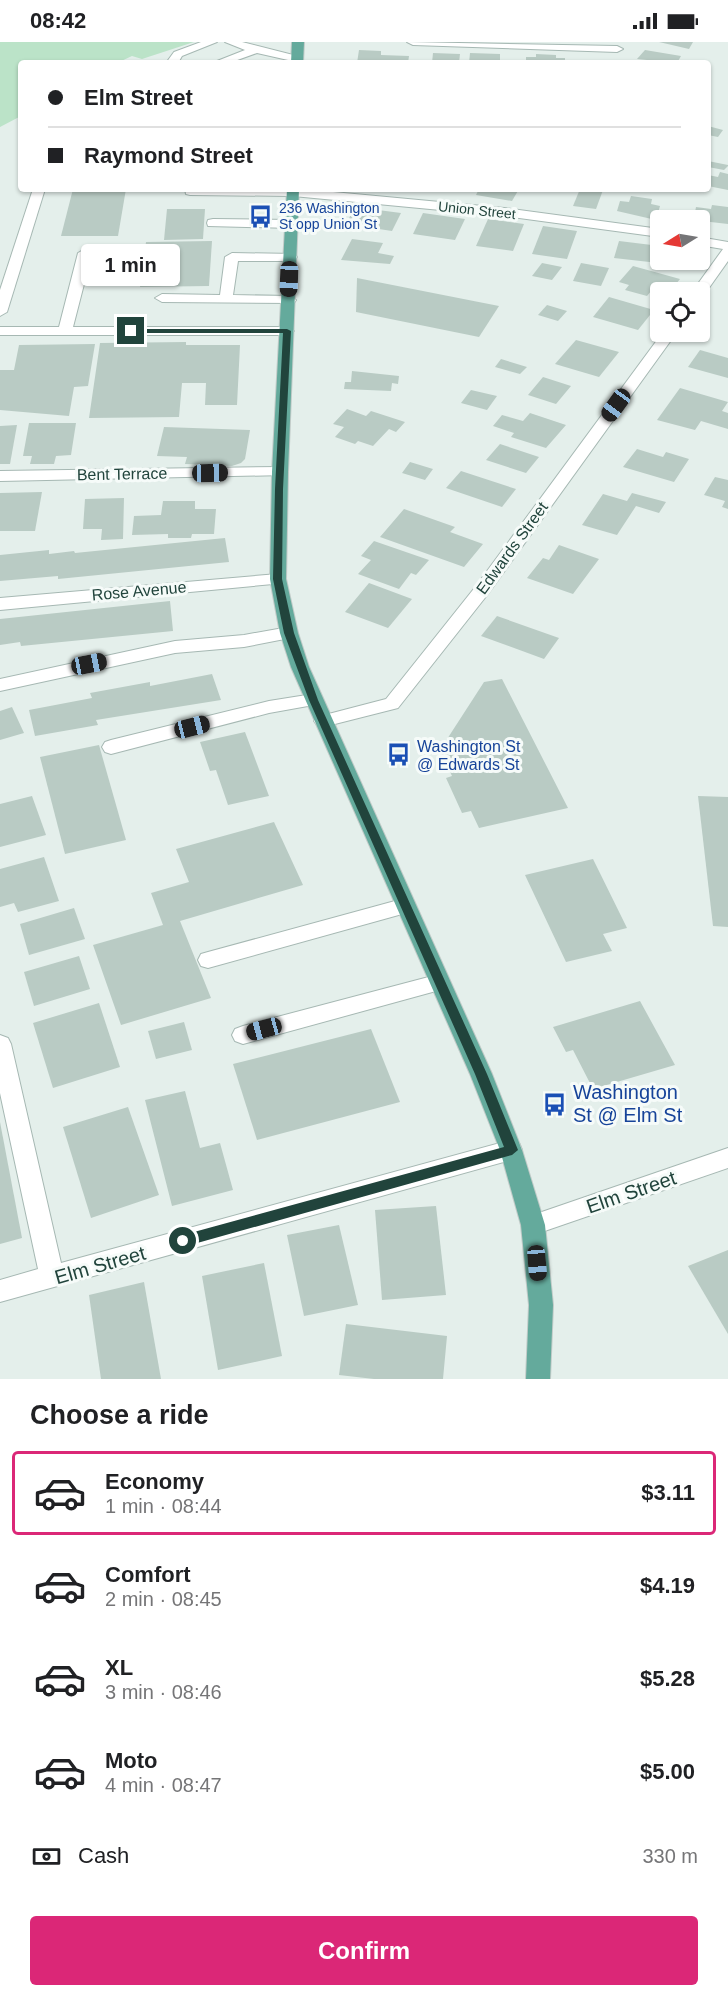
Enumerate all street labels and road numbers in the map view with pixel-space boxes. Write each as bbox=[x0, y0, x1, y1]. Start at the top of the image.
street label: Union Street bbox=[437, 198, 517, 222]
street label: Bent Terrace bbox=[77, 465, 167, 483]
street label: Edwards Street bbox=[473, 498, 551, 597]
street label: Rose Avenue bbox=[91, 578, 187, 604]
street label: Elm Street bbox=[583, 1166, 679, 1218]
street label: Elm Street bbox=[52, 1241, 148, 1288]

